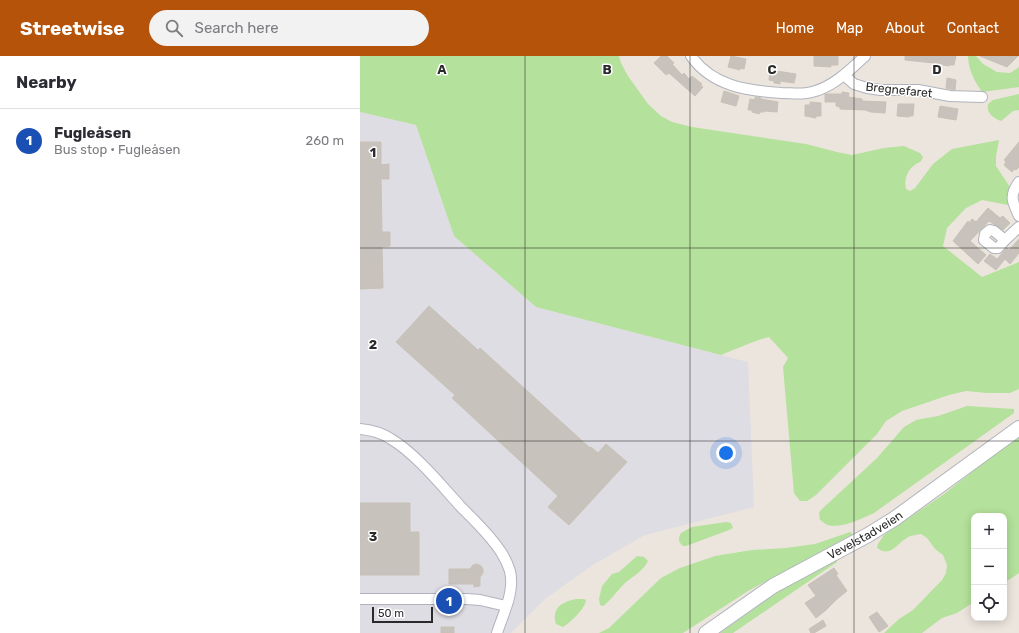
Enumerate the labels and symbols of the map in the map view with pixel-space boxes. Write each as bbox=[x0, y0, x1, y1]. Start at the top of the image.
text: A bbox=[437, 62, 447, 77]
text: B bbox=[602, 62, 612, 77]
text: C bbox=[767, 62, 777, 77]
text: D bbox=[932, 62, 942, 77]
street label: Bregnefaret bbox=[865, 80, 933, 101]
text: 1 bbox=[370, 145, 376, 160]
text: 2 bbox=[369, 337, 377, 352]
your location bbox=[716, 443, 736, 463]
street label: Vevelstadveien bbox=[825, 508, 905, 562]
text: 3 bbox=[369, 529, 378, 544]
pin: 1 bbox=[436, 586, 462, 616]
scale bar bbox=[372, 605, 433, 624]

